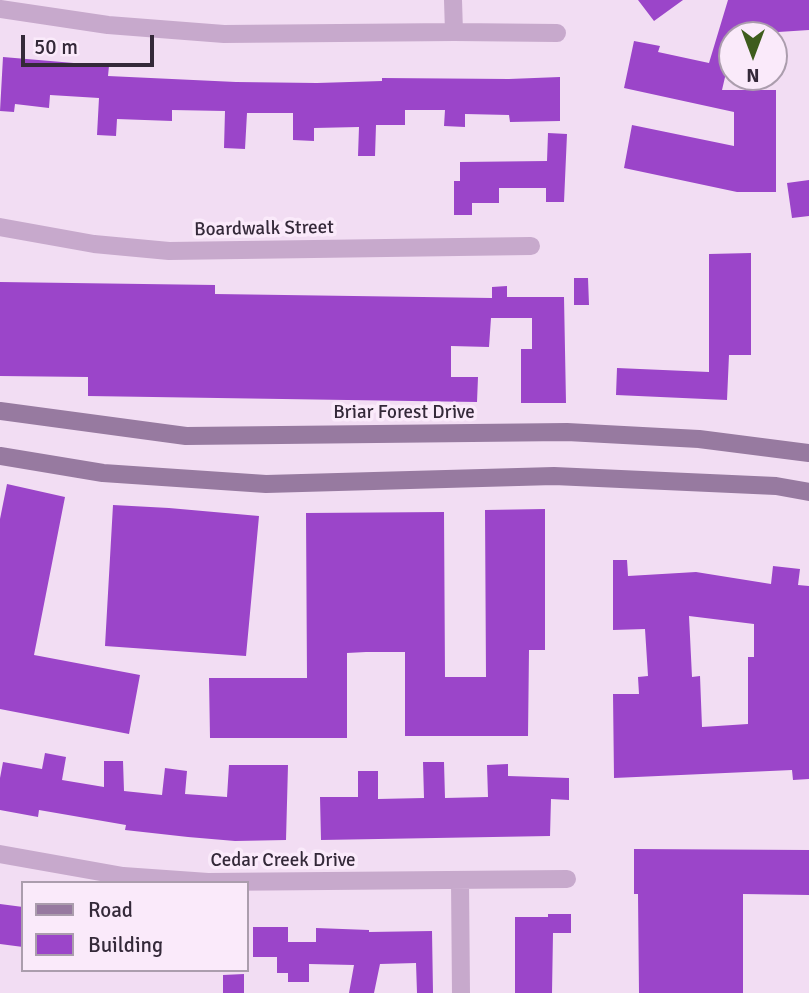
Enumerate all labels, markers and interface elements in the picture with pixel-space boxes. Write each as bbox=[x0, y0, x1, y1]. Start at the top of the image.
scale bar bbox=[24, 21, 158, 65]
north arrow bbox=[718, 21, 788, 91]
text: 50 m bbox=[34, 34, 78, 60]
text: N bbox=[746, 63, 760, 87]
street label: Boardwalk Street bbox=[194, 216, 334, 242]
street label: Briar Forest Drive bbox=[333, 402, 475, 424]
street label: Cedar Creek Drive bbox=[210, 850, 356, 872]
legend bbox=[21, 881, 248, 972]
text: Road bbox=[88, 897, 133, 923]
text: Building bbox=[88, 932, 163, 958]

